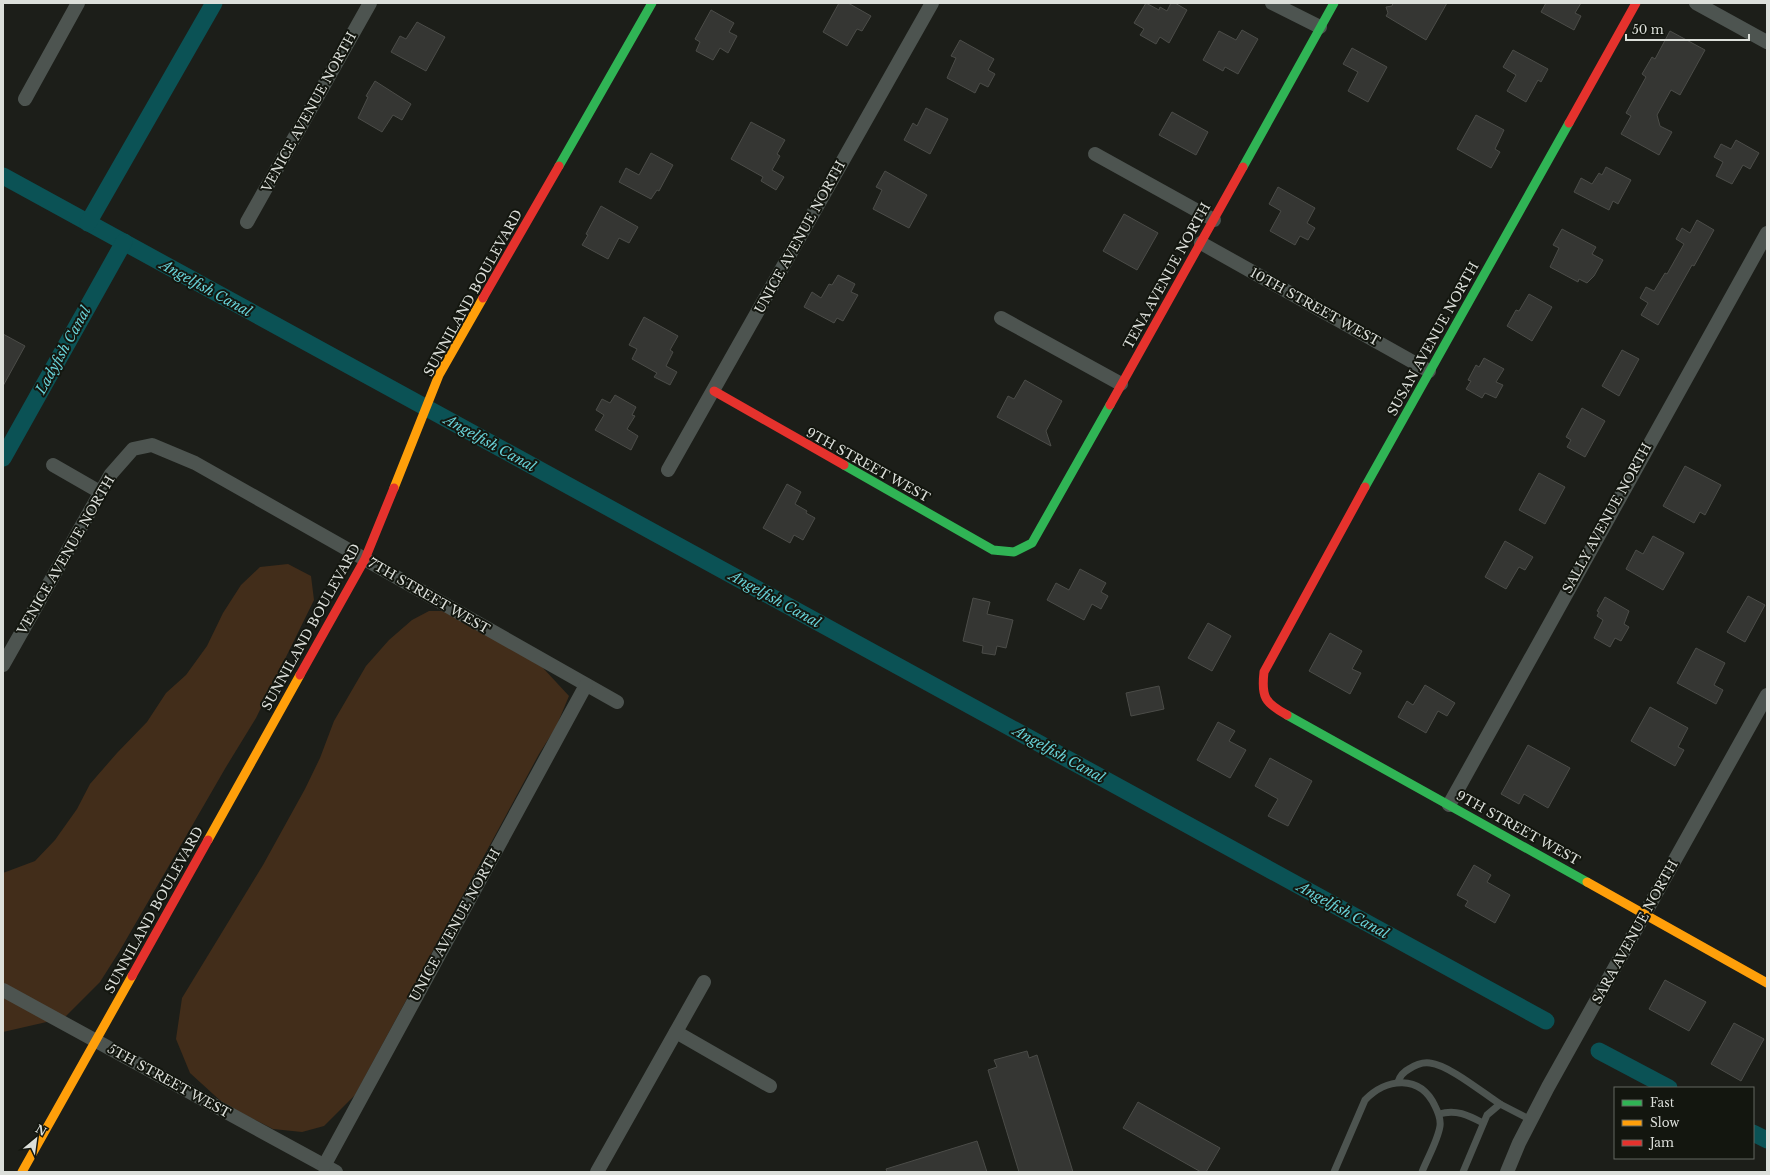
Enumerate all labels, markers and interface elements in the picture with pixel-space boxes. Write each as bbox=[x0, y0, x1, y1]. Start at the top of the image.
scale bar bbox=[1626, 16, 1749, 42]
text: 50 m bbox=[1632, 22, 1664, 37]
street label: VENICE AVENUE NORTH bbox=[257, 29, 360, 196]
street label: UNICE AVENUE NORTH bbox=[751, 158, 849, 316]
street label: TENA AVENUE NORTH bbox=[1120, 200, 1214, 352]
street label: SUNNILAND BOULEVARD bbox=[420, 207, 526, 379]
water label: Angelfish Canal bbox=[155, 254, 256, 321]
street label: SUSAN AVENUE NORTH bbox=[1384, 259, 1482, 419]
street label: 10TH STREET WEST bbox=[1247, 264, 1383, 350]
water label: Ladyfish Canal bbox=[31, 302, 95, 398]
water label: Angelfish Canal bbox=[439, 409, 540, 476]
street label: 9TH STREET WEST bbox=[803, 424, 933, 506]
street label: SALLY AVENUE NORTH bbox=[1559, 440, 1655, 596]
street label: VENICE AVENUE NORTH bbox=[13, 473, 118, 638]
street label: SUNNILAND BOULEVARD bbox=[258, 541, 364, 713]
street label: 7TH STREET WEST bbox=[365, 554, 493, 638]
water label: Angelfish Canal bbox=[724, 565, 825, 632]
water label: Angelfish Canal bbox=[1008, 720, 1109, 787]
street label: 9TH STREET WEST bbox=[1453, 787, 1583, 869]
street label: SUNNILAND BOULEVARD bbox=[101, 824, 207, 996]
street label: UNICE AVENUE NORTH bbox=[406, 846, 504, 1004]
street label: SARA AVENUE NORTH bbox=[1588, 857, 1682, 1007]
water label: Angelfish Canal bbox=[1292, 876, 1393, 943]
street label: 5TH STREET WEST bbox=[104, 1040, 234, 1122]
legend bbox=[1614, 1087, 1754, 1159]
text: Fast bbox=[1650, 1095, 1675, 1110]
text: Slow bbox=[1650, 1115, 1680, 1130]
north arrow bbox=[16, 1119, 56, 1159]
text: N bbox=[33, 1122, 49, 1139]
text: Jam bbox=[1648, 1135, 1674, 1150]

